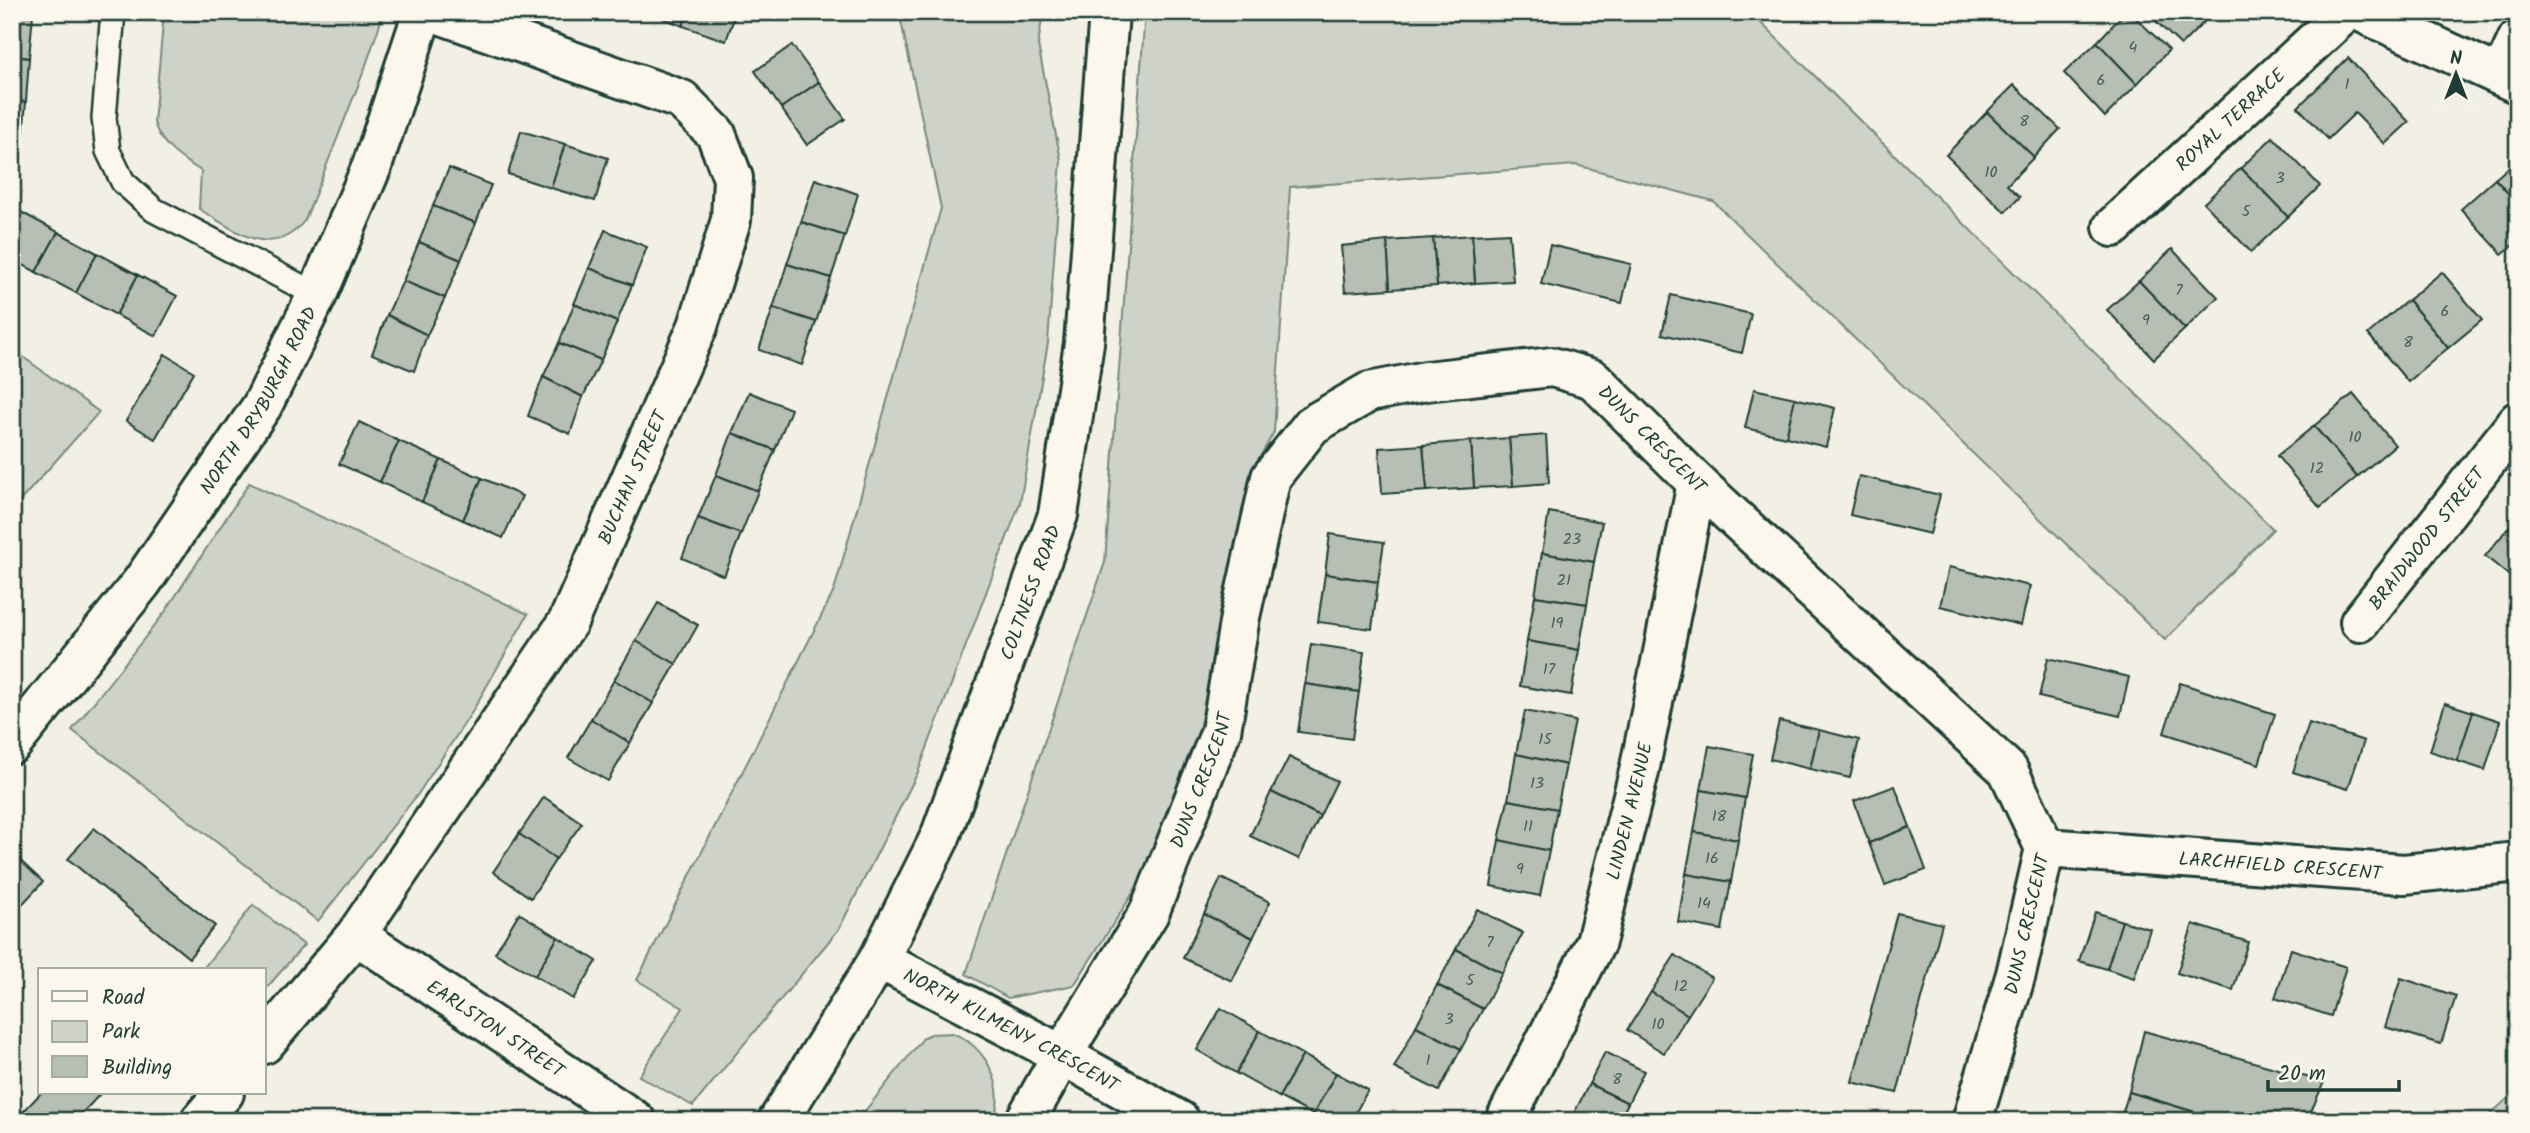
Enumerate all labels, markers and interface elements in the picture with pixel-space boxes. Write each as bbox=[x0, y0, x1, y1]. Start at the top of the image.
house number: 4 bbox=[2129, 35, 2138, 60]
north arrow bbox=[2422, 38, 2492, 108]
text: N bbox=[2450, 44, 2462, 74]
street label: ROYAL TERRACE bbox=[2169, 61, 2294, 179]
house number: 6 bbox=[2097, 68, 2105, 93]
house number: 1 bbox=[2344, 72, 2350, 97]
house number: 8 bbox=[2019, 109, 2029, 134]
house number: 10 bbox=[1984, 160, 1998, 185]
house number: 3 bbox=[2275, 166, 2285, 191]
house number: 5 bbox=[2242, 199, 2252, 224]
house number: 7 bbox=[2175, 278, 2183, 303]
house number: 6 bbox=[2441, 299, 2449, 324]
street label: NORTH DRYBURGH ROAD bbox=[193, 302, 326, 501]
house number: 9 bbox=[2142, 308, 2150, 333]
house number: 8 bbox=[2403, 330, 2413, 355]
street label: DUNS CRESCENT bbox=[1590, 379, 1714, 503]
street label: BUCHAN STREET bbox=[591, 404, 677, 550]
house number: 10 bbox=[2348, 425, 2362, 450]
house number: 12 bbox=[2310, 456, 2324, 481]
street label: BRAIDWOOD STREET bbox=[2362, 460, 2495, 617]
street label: COLTNESS ROAD bbox=[993, 521, 1070, 665]
house number: 23 bbox=[1563, 527, 1581, 552]
house number: 21 bbox=[1557, 568, 1571, 593]
house number: 19 bbox=[1551, 611, 1564, 636]
house number: 17 bbox=[1543, 657, 1556, 682]
street label: DUNS CRESCENT bbox=[1163, 708, 1241, 853]
house number: 15 bbox=[1538, 727, 1553, 752]
street label: LINDEN AVENUE bbox=[1599, 739, 1662, 884]
house number: 13 bbox=[1530, 771, 1544, 796]
house number: 18 bbox=[1712, 804, 1727, 829]
house number: 11 bbox=[1523, 814, 1533, 839]
street label: LARCHFIELD CRESCENT bbox=[2178, 845, 2385, 889]
house number: 16 bbox=[1705, 846, 1719, 871]
street label: DUNS CRESCENT bbox=[1997, 849, 2059, 998]
house number: 9 bbox=[1516, 857, 1524, 882]
house number: 14 bbox=[1697, 891, 1711, 916]
house number: 7 bbox=[1486, 930, 1494, 955]
street label: NORTH KILMENY CRESCENT bbox=[897, 961, 1125, 1102]
legend bbox=[38, 968, 266, 1094]
house number: 5 bbox=[1466, 968, 1476, 993]
street label: EARLSTON STREET bbox=[420, 973, 571, 1088]
house number: 12 bbox=[1674, 974, 1688, 999]
text: Road bbox=[102, 982, 145, 1015]
house number: 3 bbox=[1444, 1007, 1454, 1032]
house number: 10 bbox=[1651, 1012, 1665, 1037]
text: Park bbox=[102, 1016, 140, 1049]
house number: 1 bbox=[1425, 1048, 1431, 1073]
scale bar bbox=[2268, 1049, 2399, 1093]
text: Building bbox=[102, 1052, 172, 1085]
text: 20 m bbox=[2278, 1058, 2326, 1091]
house number: 8 bbox=[1612, 1067, 1622, 1092]

